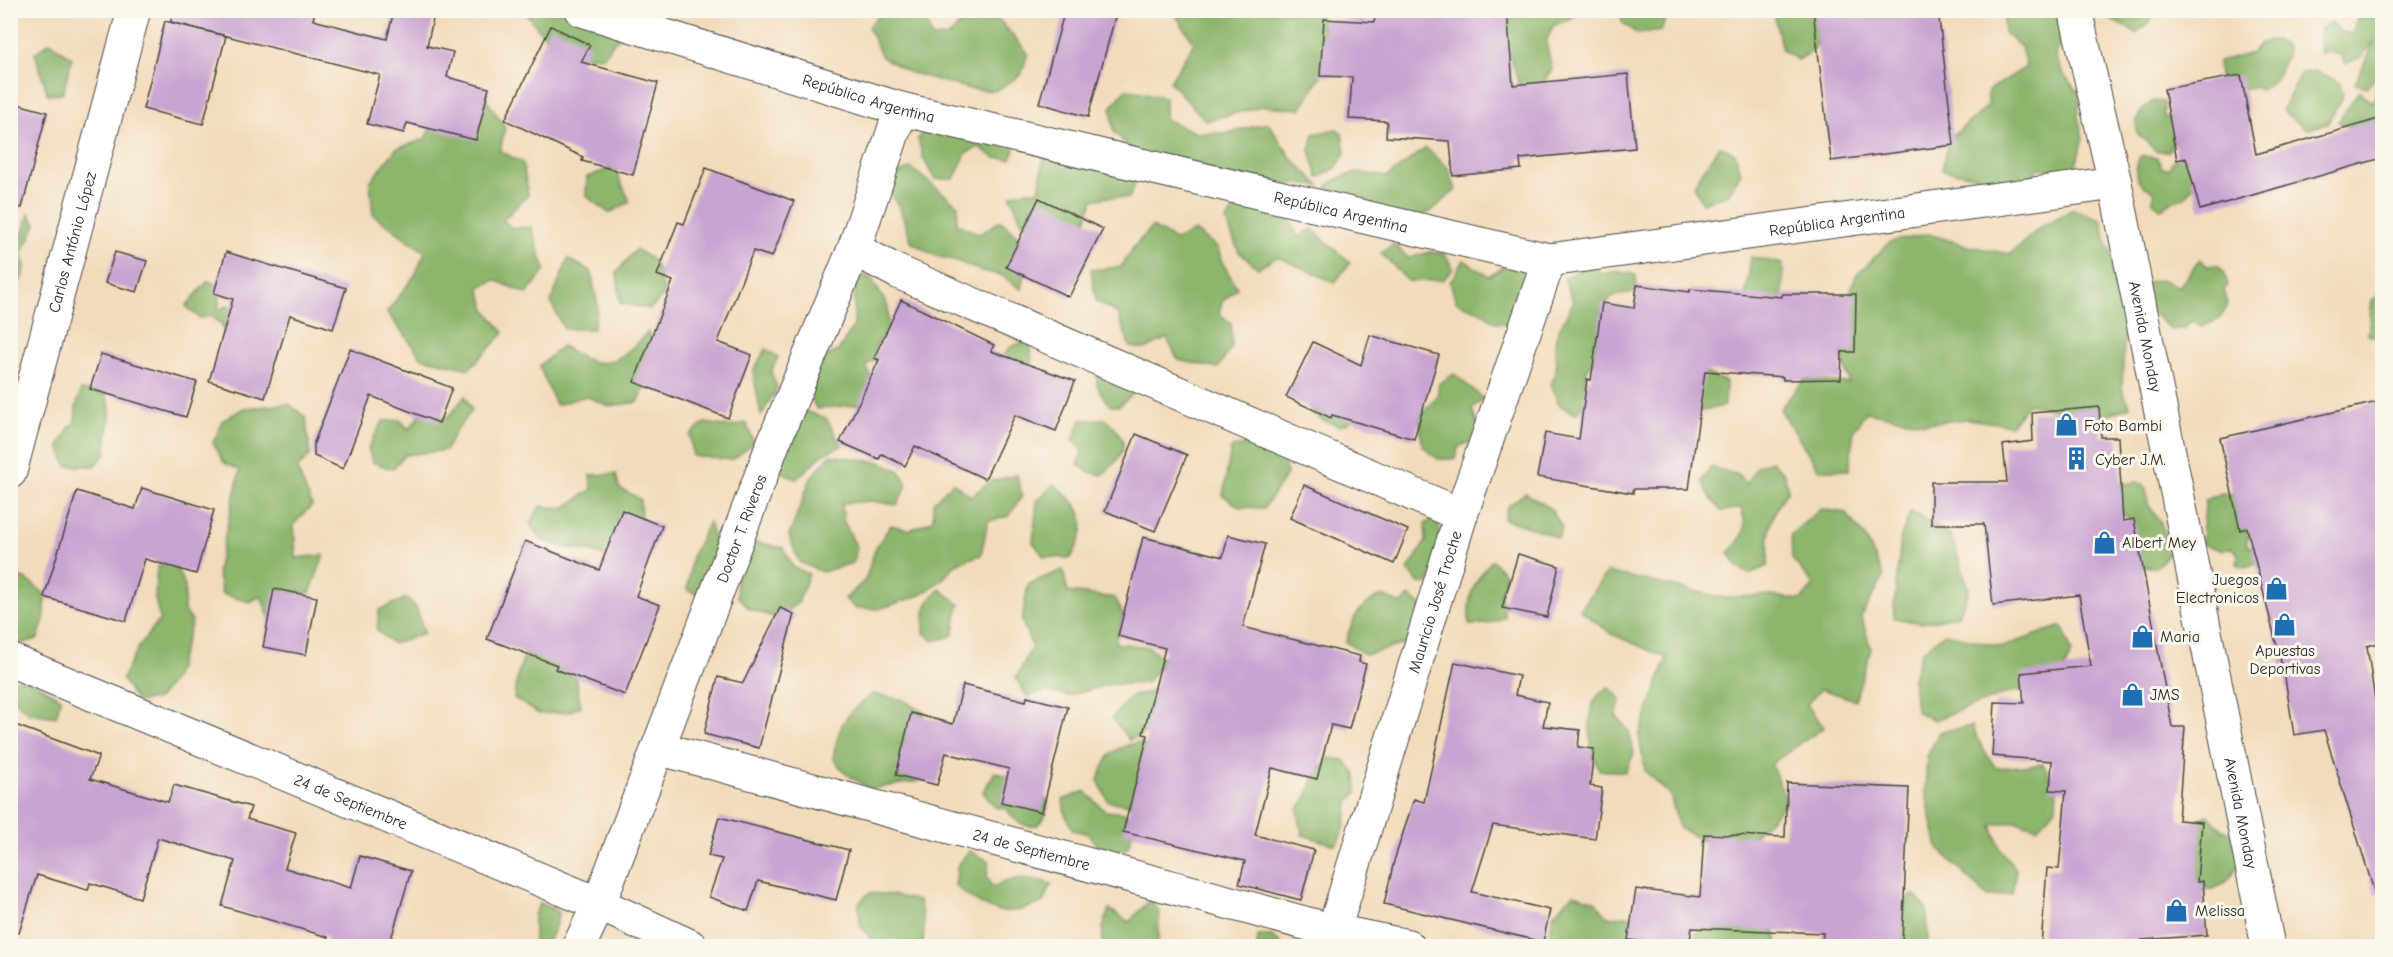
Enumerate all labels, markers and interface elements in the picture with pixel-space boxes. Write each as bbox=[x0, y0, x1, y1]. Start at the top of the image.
street label: República Argentina bbox=[800, 71, 936, 127]
street label: Carlos António López bbox=[45, 170, 100, 315]
street label: República Argentina bbox=[1272, 188, 1410, 237]
street label: República Argentina bbox=[1768, 204, 1906, 240]
street label: Avenida Monday bbox=[2125, 279, 2165, 395]
shop icon: Foto Bambi bbox=[2053, 412, 2079, 438]
place label: Foto Bambi bbox=[2084, 417, 2162, 435]
building icon: Cyber J.M. bbox=[2064, 446, 2090, 472]
place label: Cyber J.M. bbox=[2095, 451, 2166, 469]
street label: Doctor T. Riveros bbox=[713, 472, 771, 585]
street label: Mauricio José Troche bbox=[1405, 529, 1466, 675]
shop icon: Albert Mey bbox=[2091, 529, 2117, 555]
place label: Albert Mey bbox=[2122, 534, 2197, 552]
place label: Juegos Electronicos bbox=[2176, 571, 2259, 607]
shop icon: Juegos Electronicos bbox=[2264, 575, 2290, 601]
shop icon: Apuestas Deportivas bbox=[2272, 612, 2298, 638]
shop icon: Maria bbox=[2129, 623, 2155, 649]
place label: Maria bbox=[2160, 628, 2200, 646]
place label: Apuestas Deportivas bbox=[2250, 642, 2321, 678]
shop icon: JMS bbox=[2119, 681, 2145, 707]
place label: JMS bbox=[2150, 686, 2180, 704]
street label: Avenida Monday bbox=[2220, 756, 2260, 871]
street label: 24 de Septiembre bbox=[291, 771, 410, 834]
street label: 24 de Septiembre bbox=[971, 826, 1092, 875]
shop icon: Melissa bbox=[2164, 897, 2190, 923]
place label: Melissa bbox=[2195, 902, 2245, 920]

